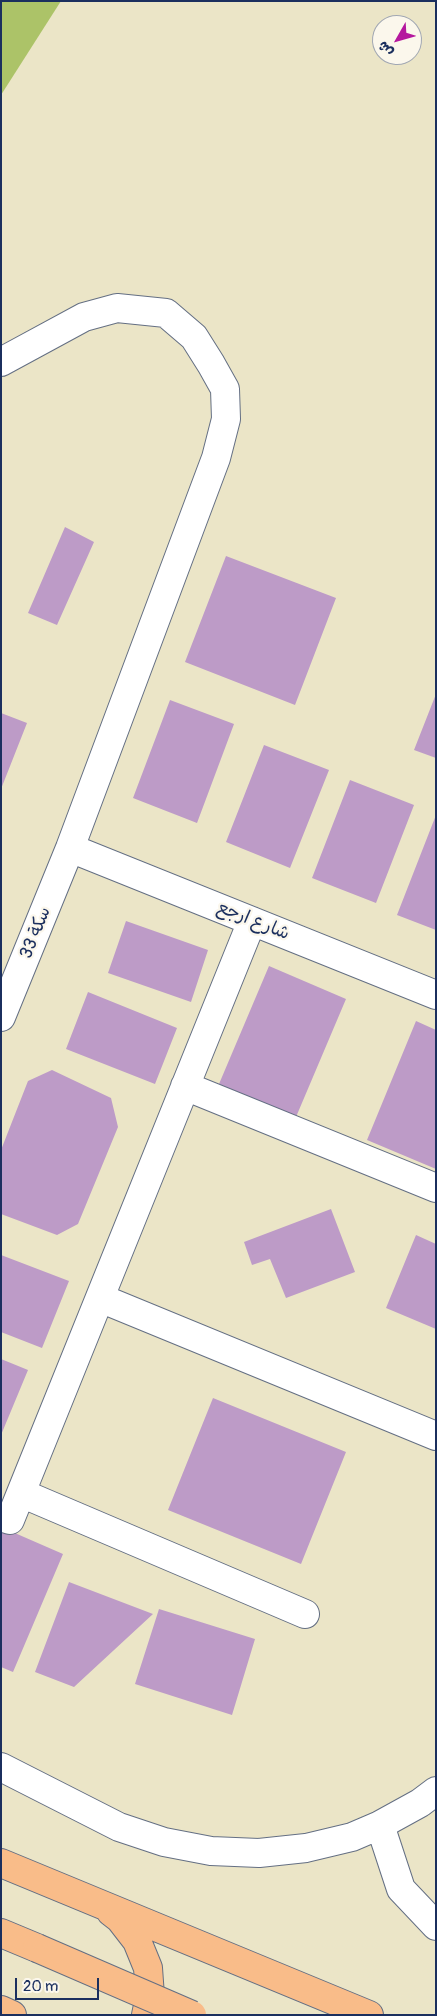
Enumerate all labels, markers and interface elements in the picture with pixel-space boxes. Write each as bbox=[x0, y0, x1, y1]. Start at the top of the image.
north arrow bbox=[372, 15, 422, 65]
text: ش bbox=[374, 38, 397, 60]
street label: شارع ارجع bbox=[214, 897, 292, 945]
street label: سكة 33 bbox=[16, 904, 56, 962]
scale bar bbox=[18, 1968, 101, 2000]
text: 20 m bbox=[23, 1977, 58, 1996]

